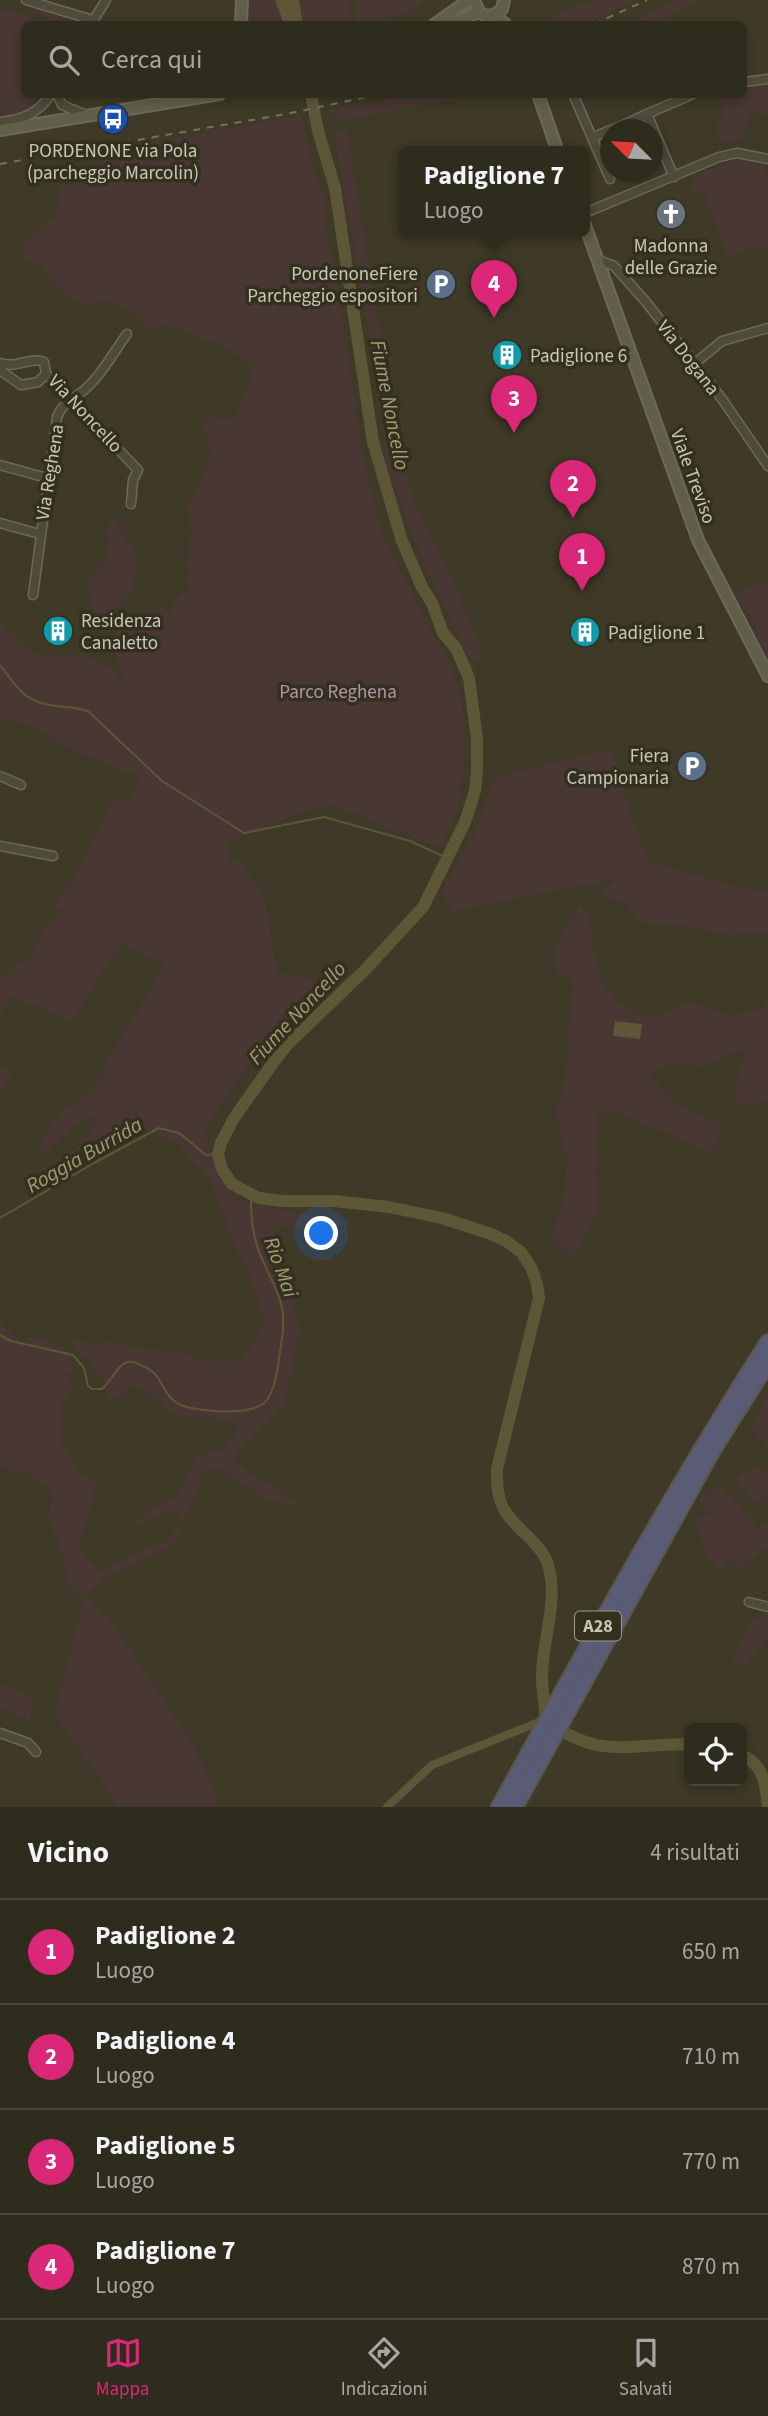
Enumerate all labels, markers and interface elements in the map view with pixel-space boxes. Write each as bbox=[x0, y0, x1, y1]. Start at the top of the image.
search box bbox=[21, 21, 747, 98]
icon: search bbox=[45, 41, 83, 79]
text: Cerca qui bbox=[101, 41, 202, 78]
bus stop icon: PORDENONE via Pola (parcheggio Marcolin) bbox=[96, 102, 130, 136]
north arrow bbox=[600, 119, 663, 182]
place label: PORDENONE via Pola (parcheggio Marcolin) bbox=[27, 138, 199, 187]
popup bbox=[398, 146, 590, 237]
text: Padiglione 7 bbox=[424, 157, 564, 194]
text: Luogo bbox=[424, 194, 483, 227]
church icon: Madonna delle Grazie bbox=[654, 197, 688, 231]
place label: Madonna delle Grazie bbox=[625, 233, 717, 282]
pin: 4 bbox=[471, 260, 517, 318]
place label: PordenoneFiere Parcheggio espositori bbox=[247, 261, 418, 310]
parking icon: PordenoneFiere Parcheggio espositori bbox=[424, 267, 458, 301]
street label: Via Dogana bbox=[650, 315, 726, 401]
water label: Fiume Noncello bbox=[363, 337, 417, 473]
building icon: Padiglione 6 bbox=[490, 338, 524, 372]
place label: Padiglione 6 bbox=[530, 343, 627, 370]
street label: Via Noncello bbox=[41, 369, 128, 459]
pin: 3 bbox=[491, 375, 537, 433]
street label: Via Reghena bbox=[30, 422, 71, 522]
street label: Viale Treviso bbox=[663, 425, 722, 528]
pin: 2 bbox=[550, 460, 596, 518]
pin: 1 bbox=[559, 533, 605, 591]
place label: Residenza Canaletto bbox=[81, 608, 161, 657]
building icon: Residenza Canaletto bbox=[41, 614, 75, 648]
building icon: Padiglione 1 bbox=[568, 615, 602, 649]
place label: Padiglione 1 bbox=[608, 620, 705, 647]
park label: Parco Reghena bbox=[279, 679, 397, 706]
place label: Fiera Campionaria bbox=[566, 743, 669, 792]
parking icon: Fiera Campionaria bbox=[675, 749, 709, 783]
water label: Fiume Noncello bbox=[241, 955, 353, 1071]
water label: Roggia Burrida bbox=[20, 1110, 148, 1200]
your location bbox=[304, 1216, 338, 1250]
water label: Rio Mai bbox=[256, 1232, 306, 1303]
road number: A28 bbox=[575, 1611, 621, 1640]
map controls bbox=[684, 1723, 747, 1786]
button: locate bbox=[684, 1723, 747, 1786]
text: Vicino bbox=[28, 1831, 109, 1874]
text: 4 risultati bbox=[650, 1836, 740, 1869]
text: Padiglione 2 bbox=[95, 1917, 236, 1954]
text: 1 bbox=[45, 1935, 57, 1968]
text: 650 m bbox=[682, 1935, 740, 1968]
text: Luogo bbox=[95, 1954, 155, 1987]
text: Padiglione 4 bbox=[95, 2022, 236, 2059]
text: 2 bbox=[45, 2040, 57, 2073]
text: 710 m bbox=[682, 2040, 740, 2073]
text: Luogo bbox=[95, 2059, 155, 2092]
text: Padiglione 5 bbox=[95, 2127, 236, 2164]
text: 3 bbox=[45, 2145, 57, 2178]
text: 770 m bbox=[682, 2145, 740, 2178]
text: Luogo bbox=[95, 2164, 155, 2197]
text: Padiglione 7 bbox=[95, 2232, 236, 2269]
text: 4 bbox=[45, 2250, 57, 2283]
text: 870 m bbox=[682, 2250, 740, 2283]
text: Luogo bbox=[95, 2269, 155, 2302]
tab: Mappa bbox=[96, 2334, 149, 2403]
tab: Indicazioni bbox=[341, 2334, 428, 2403]
tab: Salvati bbox=[619, 2334, 672, 2403]

